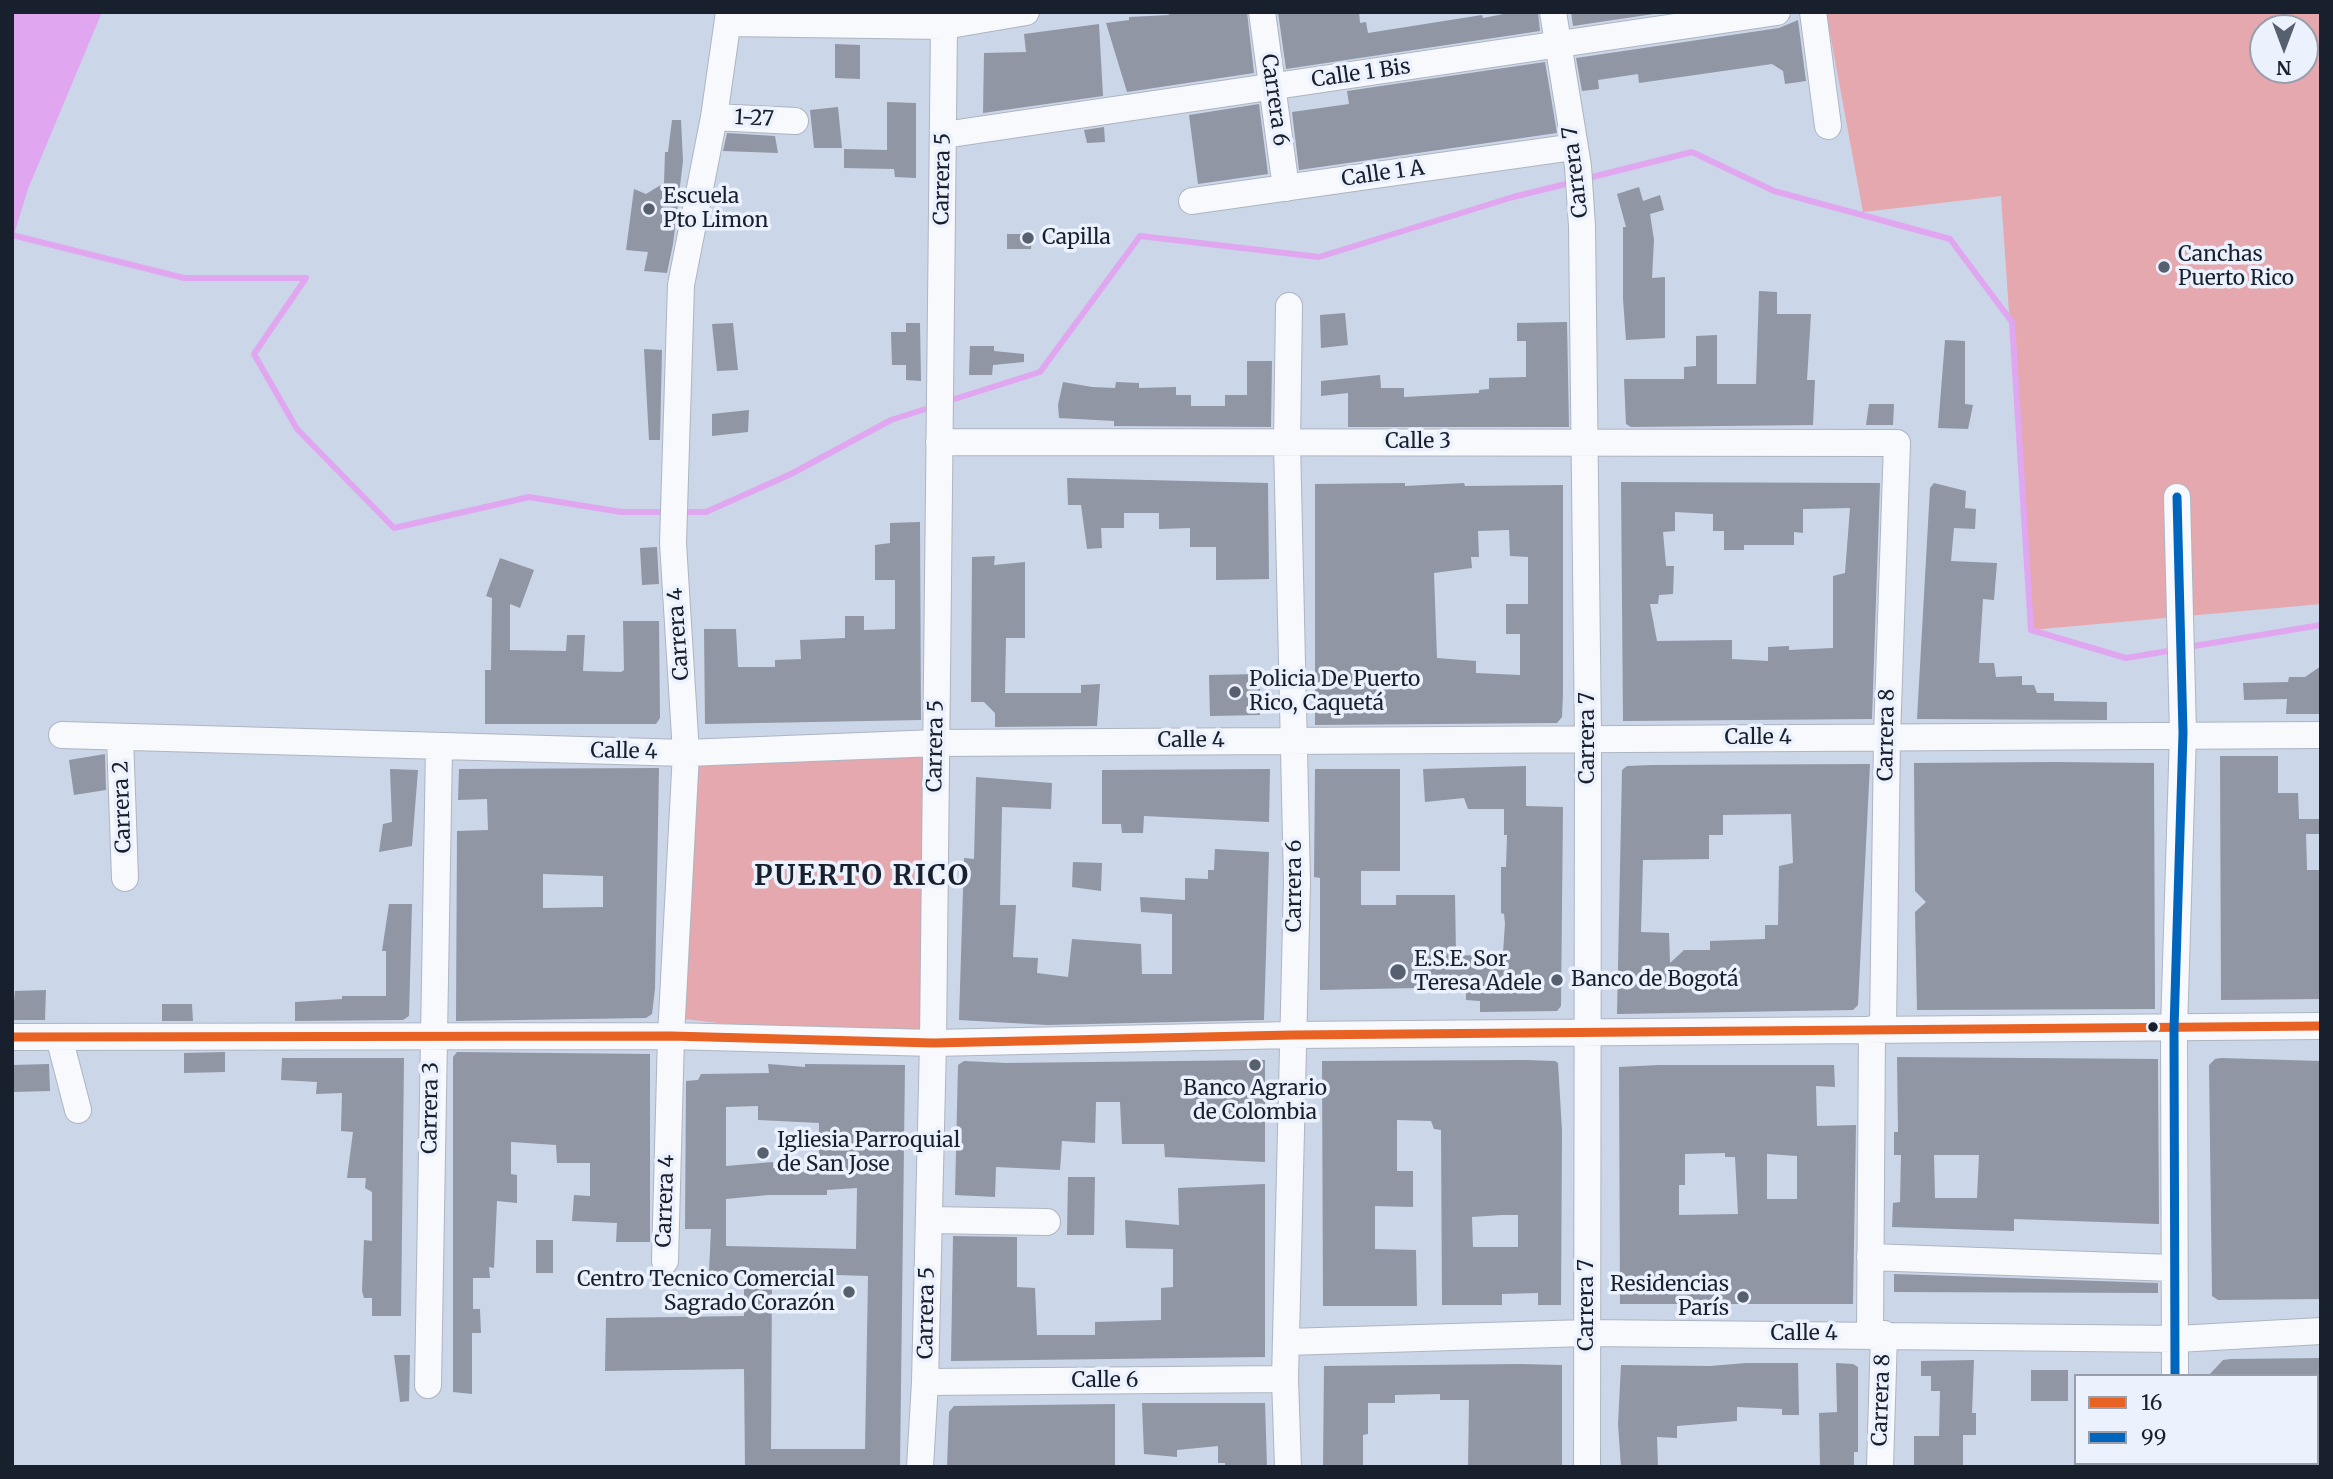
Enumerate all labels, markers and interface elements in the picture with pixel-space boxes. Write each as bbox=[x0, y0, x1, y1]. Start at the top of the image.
north arrow bbox=[2249, 14, 2319, 84]
street label: Carrera 6 bbox=[1255, 52, 1293, 148]
street label: Calle 1 Bis bbox=[1310, 55, 1412, 93]
text: N bbox=[2277, 56, 2292, 80]
street label: 1-27 bbox=[734, 105, 774, 133]
street label: Carrera 7 bbox=[1558, 125, 1594, 219]
street label: Carrera 5 bbox=[930, 133, 956, 225]
street label: Calle 1 A bbox=[1340, 156, 1426, 192]
place label: Escuela Pto Limon bbox=[663, 184, 768, 234]
marker: Escuela Pto Limon bbox=[641, 201, 657, 217]
place label: Capilla bbox=[1042, 225, 1111, 251]
marker: Capilla bbox=[1020, 230, 1036, 246]
place label: Canchas Puerto Rico bbox=[2178, 242, 2294, 292]
marker: Canchas Puerto Rico bbox=[2156, 259, 2172, 275]
street label: Calle 3 bbox=[1385, 429, 1451, 455]
street label: Carrera 4 bbox=[663, 587, 695, 681]
place label: Policia De Puerto Rico, Caquetá bbox=[1249, 667, 1420, 717]
marker: Policia De Puerto Rico, Caquetá bbox=[1227, 684, 1243, 700]
street label: Carrera 8 bbox=[1874, 689, 1900, 781]
street label: Carrera 7 bbox=[1575, 692, 1601, 784]
street label: Carrera 5 bbox=[923, 700, 949, 792]
street label: Calle 4 bbox=[1724, 725, 1792, 751]
street label: Calle 4 bbox=[1157, 728, 1225, 754]
street label: Calle 4 bbox=[590, 739, 658, 765]
street label: Carrera 2 bbox=[109, 760, 137, 854]
street label: Carrera 6 bbox=[1282, 840, 1308, 932]
district label: PUERTO RICO bbox=[755, 860, 969, 894]
place label: E.S.E. Sor Teresa Adele bbox=[1414, 947, 1542, 997]
marker: E.S.E. Sor Teresa Adele bbox=[1388, 962, 1408, 982]
place label: Banco de Bogotá bbox=[1571, 967, 1738, 993]
marker: Banco de Bogotá bbox=[1549, 972, 1565, 988]
unlabelled marker bbox=[2146, 1020, 2160, 1034]
marker: Banco Agrario de Colombia bbox=[1247, 1057, 1263, 1073]
street label: Carrera 3 bbox=[418, 1062, 444, 1154]
place label: Banco Agrario de Colombia bbox=[1183, 1076, 1327, 1126]
place label: Igliesia Parroquial de San Jose bbox=[777, 1128, 960, 1178]
marker: Igliesia Parroquial de San Jose bbox=[755, 1145, 771, 1161]
street label: Carrera 4 bbox=[652, 1154, 680, 1248]
street label: Carrera 7 bbox=[1574, 1259, 1600, 1351]
place label: Centro Tecnico Comercial Sagrado Corazón bbox=[577, 1267, 835, 1317]
street label: Carrera 5 bbox=[914, 1267, 940, 1359]
place label: Residencias París bbox=[1610, 1272, 1729, 1322]
marker: Centro Tecnico Comercial Sagrado Corazón bbox=[841, 1284, 857, 1300]
marker: Residencias París bbox=[1735, 1289, 1751, 1305]
street label: Calle 4 bbox=[1770, 1321, 1838, 1347]
street label: Carrera 8 bbox=[1868, 1353, 1896, 1447]
street label: Calle 6 bbox=[1072, 1368, 1138, 1394]
legend bbox=[2074, 1374, 2319, 1465]
text: 16 bbox=[2141, 1389, 2162, 1416]
text: 99 bbox=[2141, 1424, 2166, 1451]

